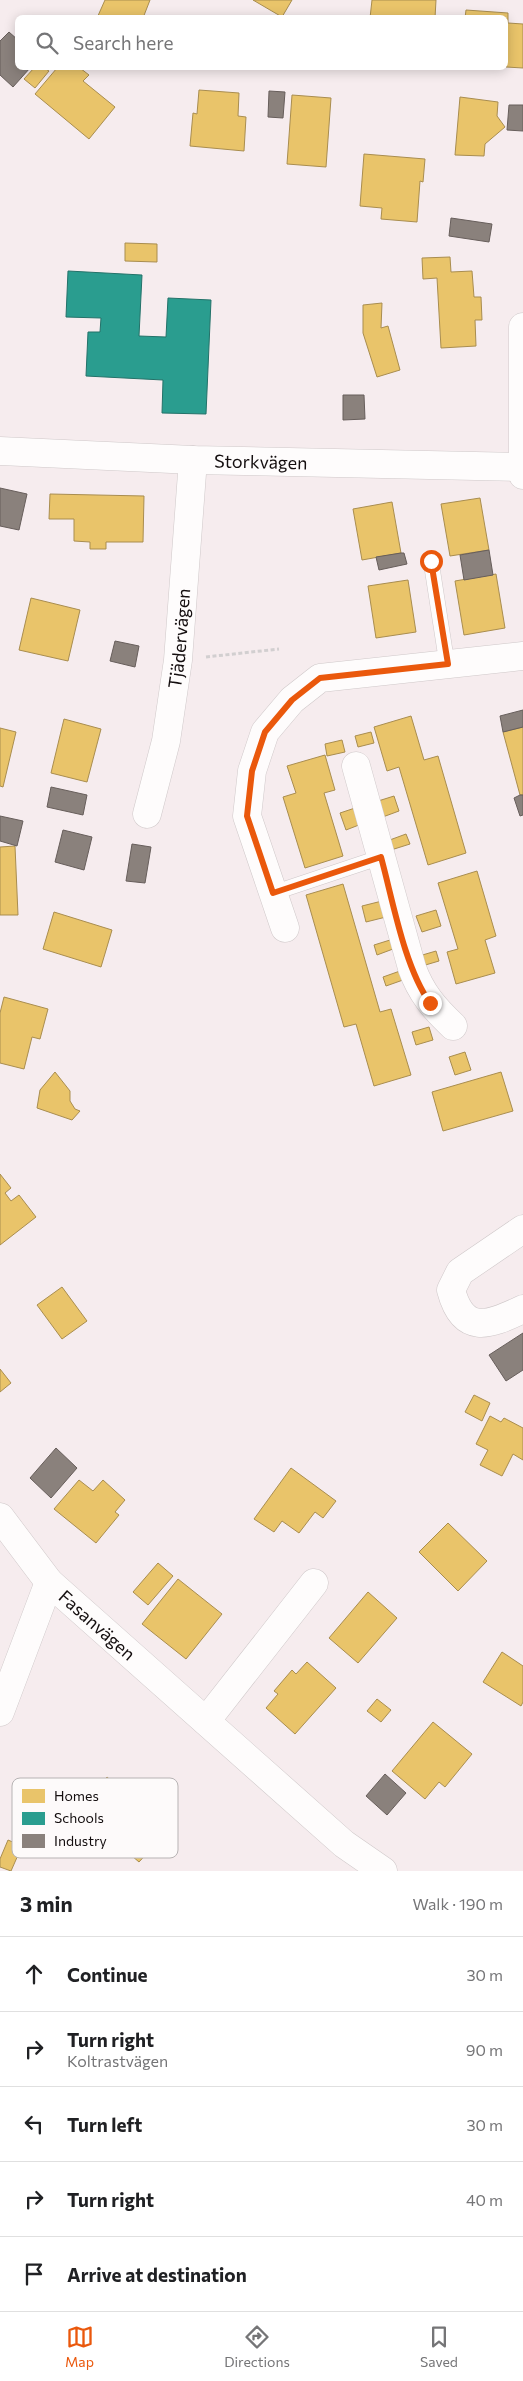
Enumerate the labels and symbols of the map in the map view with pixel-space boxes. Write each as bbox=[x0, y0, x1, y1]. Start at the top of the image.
street label: Storkvägen bbox=[214, 449, 308, 473]
route start bbox=[420, 550, 443, 573]
street label: Tjädervägen bbox=[163, 587, 194, 690]
route end bbox=[419, 992, 442, 1015]
street label: Fasanvägen bbox=[54, 1585, 140, 1665]
legend bbox=[12, 1778, 178, 1858]
text: Homes bbox=[54, 1787, 99, 1804]
text: Schools bbox=[54, 1809, 104, 1826]
text: Industry bbox=[54, 1832, 107, 1849]

